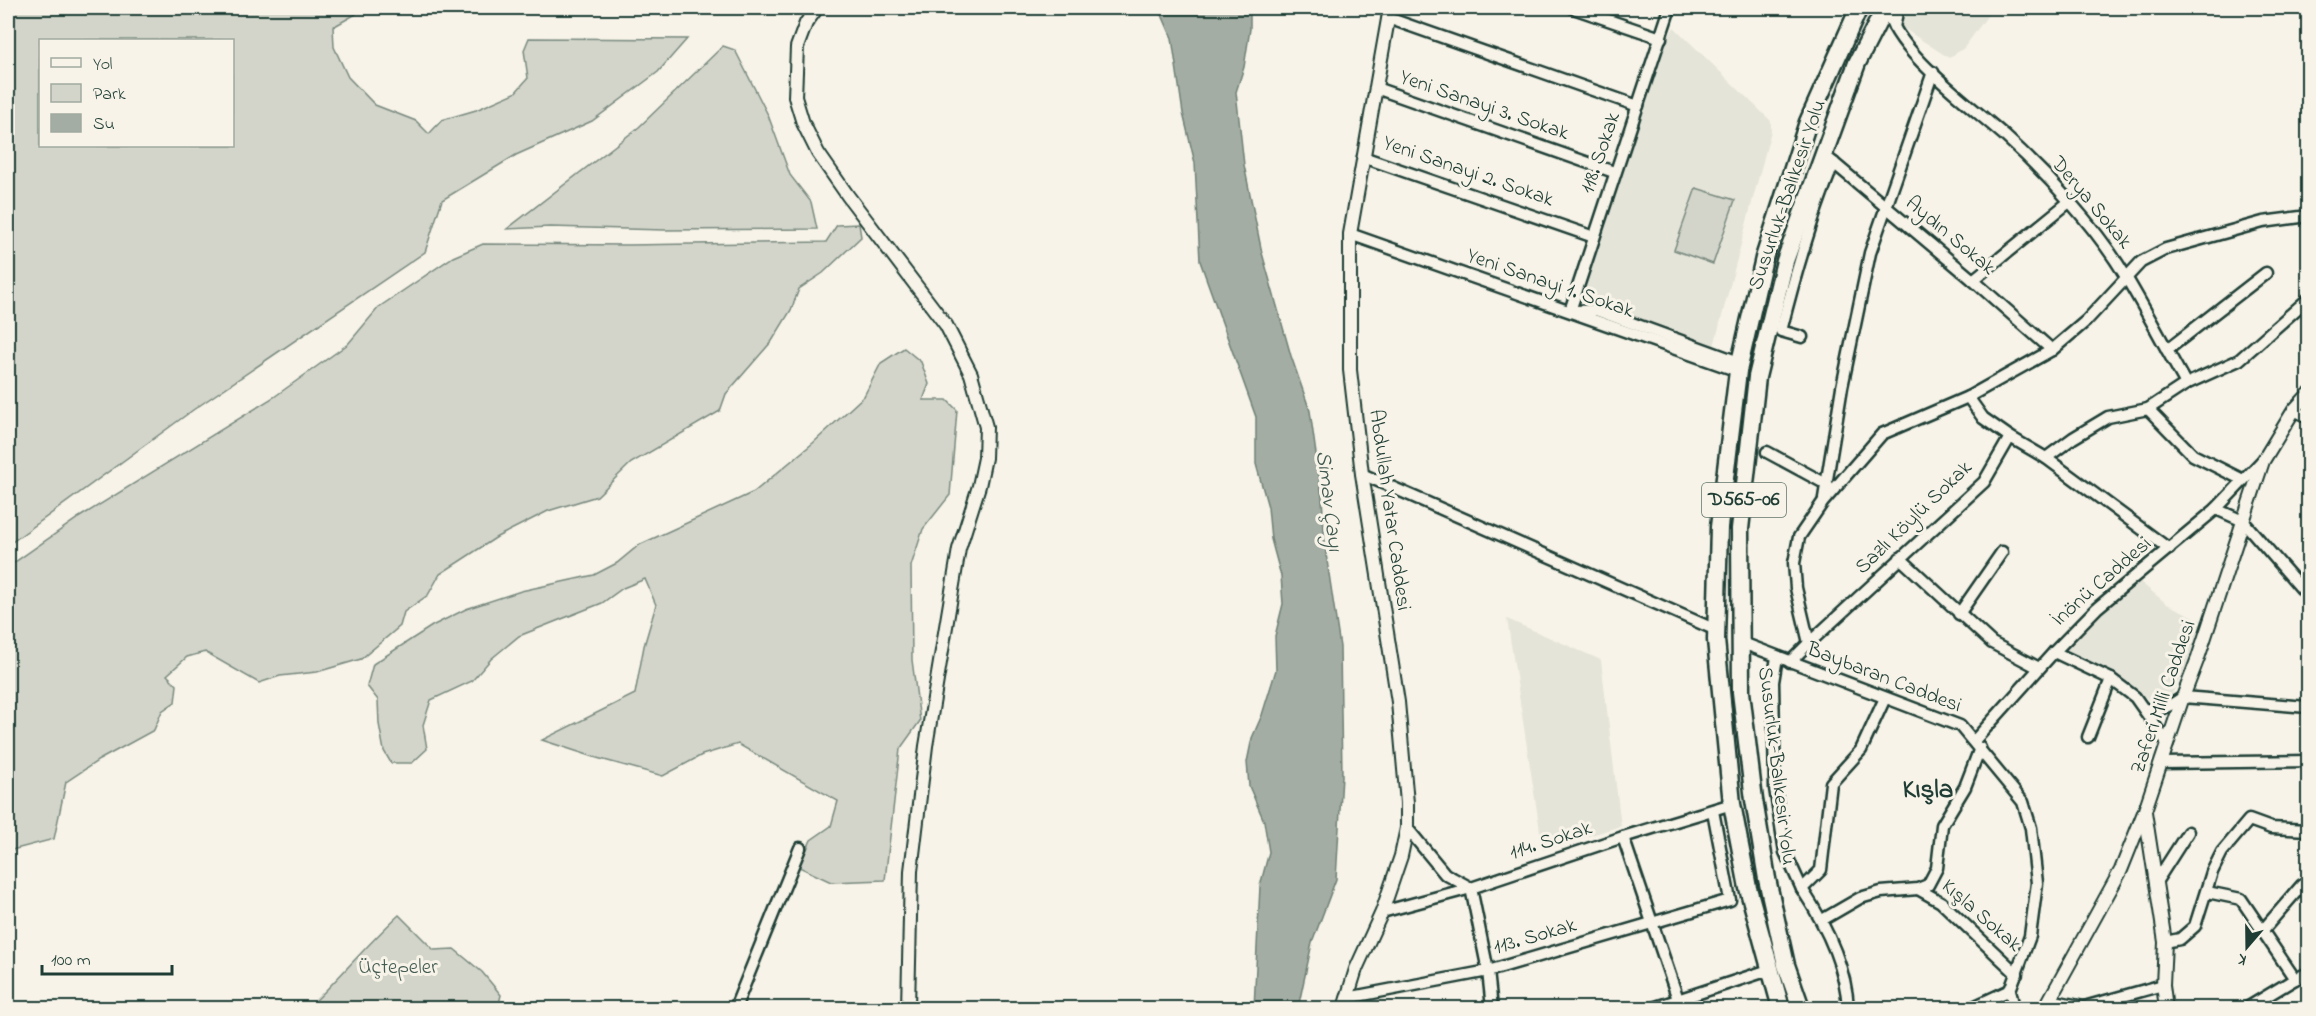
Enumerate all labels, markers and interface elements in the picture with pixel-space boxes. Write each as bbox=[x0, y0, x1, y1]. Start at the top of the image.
legend bbox=[39, 39, 234, 147]
text: Yol bbox=[93, 52, 113, 78]
street label: Yeni Sanayi 3. Sokak bbox=[1395, 63, 1573, 151]
text: Park bbox=[93, 82, 126, 108]
street label: Susurluk-Balıkesir Yolu bbox=[1741, 96, 1835, 294]
street label: 118. Sokak bbox=[1573, 108, 1629, 198]
text: Su bbox=[93, 112, 115, 138]
street label: Yeni Sanayi 2. Sokak bbox=[1378, 129, 1558, 217]
street label: Derya Sokak bbox=[2041, 149, 2139, 258]
street label: Aydın Sokak bbox=[1897, 189, 2002, 285]
street label: Yeni Sanayi 1. Sokak bbox=[1462, 241, 1639, 329]
street label: Abdullah Yatar Caddesi bbox=[1360, 407, 1418, 613]
water label: Simav Çayı bbox=[1306, 449, 1350, 554]
street label: Sazlı Köylü Sokak bbox=[1848, 453, 1981, 583]
road number: D565-06 bbox=[1702, 483, 1786, 517]
street label: İnönü Caddesi bbox=[2045, 530, 2159, 634]
street label: Zaferi Milli Caddesi bbox=[2124, 616, 2204, 778]
street label: Baybaran Caddesi bbox=[1801, 634, 1966, 723]
street label: Susurluk-Balıkesir Yolu bbox=[1749, 665, 1803, 867]
district label: Kışla bbox=[1903, 771, 1953, 810]
street label: 114. Sokak bbox=[1506, 813, 1597, 868]
street label: Kışla Sokak bbox=[1934, 872, 2029, 960]
street label: 113. Sokak bbox=[1490, 911, 1581, 963]
north arrow bbox=[2217, 917, 2277, 977]
scale bar bbox=[42, 938, 172, 976]
text: K bbox=[2234, 946, 2250, 972]
text: 100 m bbox=[51, 948, 91, 974]
park label: Üçtepeler bbox=[358, 953, 438, 983]

